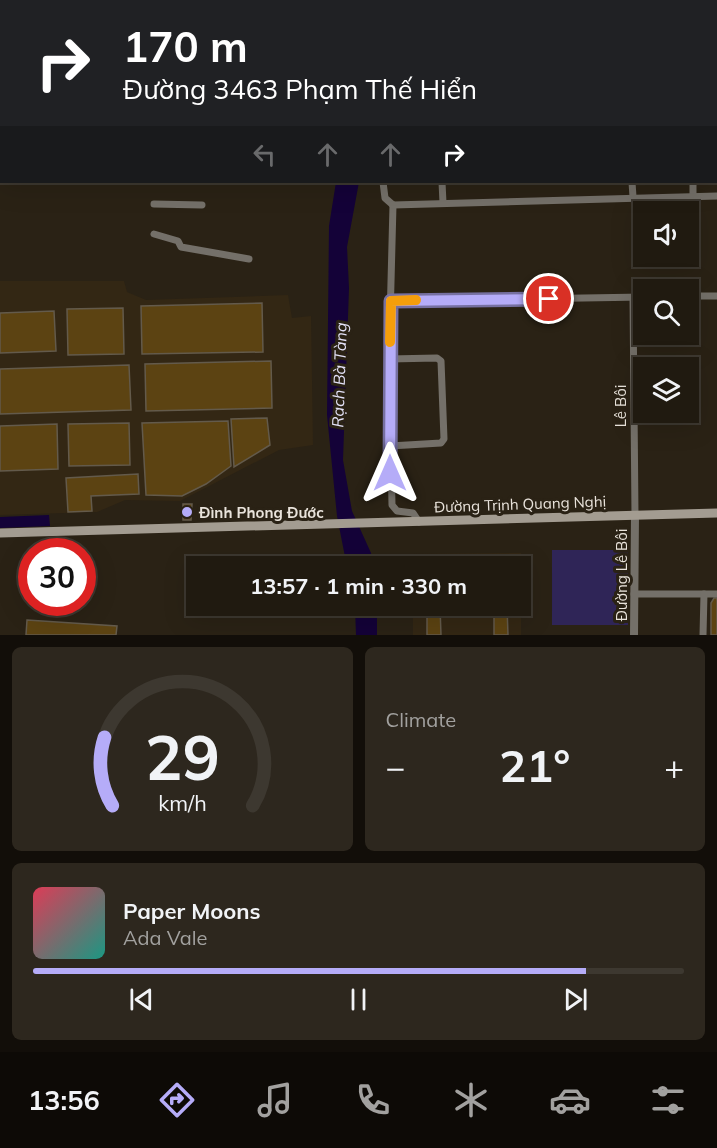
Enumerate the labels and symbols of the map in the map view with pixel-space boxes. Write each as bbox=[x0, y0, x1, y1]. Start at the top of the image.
pin bbox=[523, 273, 574, 324]
water label: Rạch Bà Tàng bbox=[327, 322, 351, 428]
street label: Lê Bôi bbox=[611, 385, 630, 427]
position arrow bbox=[358, 441, 422, 505]
street label: Đường Trịnh Quang Nghị bbox=[434, 492, 606, 516]
place label: Đình Phong Đước bbox=[198, 503, 324, 522]
marker: Đình Phong Đước bbox=[180, 505, 194, 519]
street label: Đường Lê Bôi bbox=[612, 529, 631, 621]
speed limit sign: 30 bbox=[18, 538, 96, 616]

